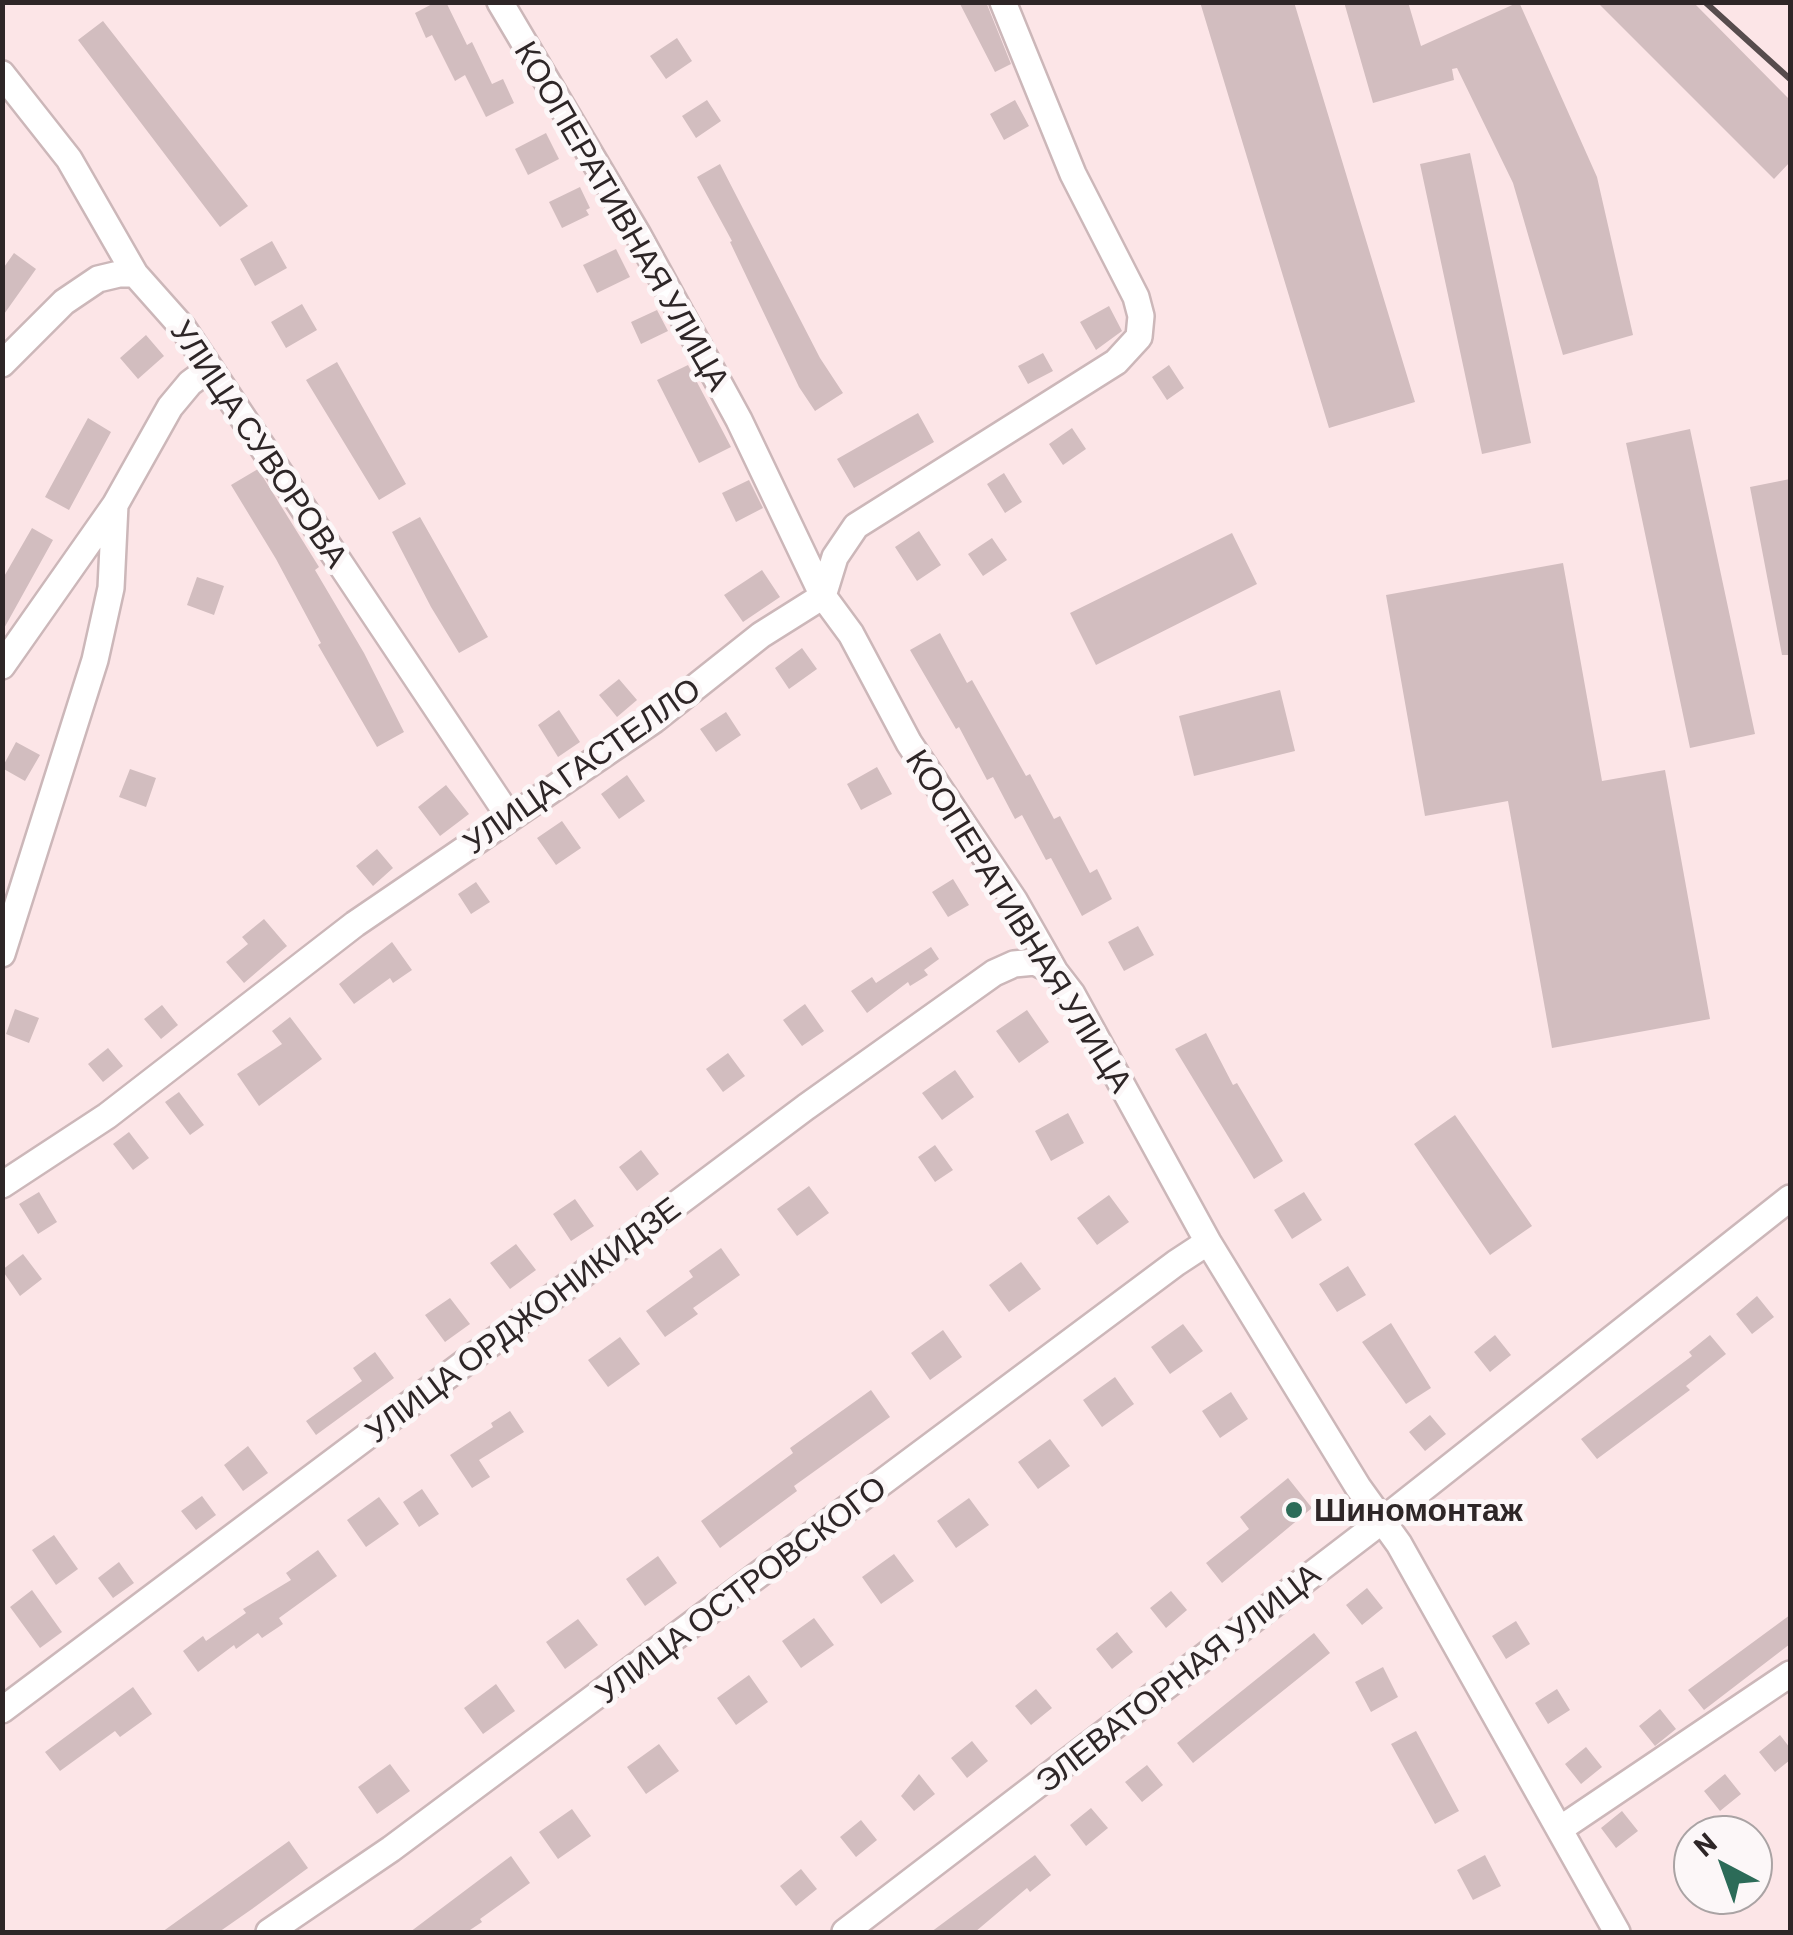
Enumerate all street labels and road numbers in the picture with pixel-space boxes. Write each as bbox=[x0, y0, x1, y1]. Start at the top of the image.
street label: КООПЕРАТИВНАЯ УЛИЦА bbox=[506, 35, 738, 397]
street label: УЛИЦА СУВОРОВА bbox=[162, 313, 356, 575]
street label: УЛИЦА ГАСТЕЛЛО bbox=[456, 670, 708, 862]
street label: КООПЕРАТИВНАЯ УЛИЦА bbox=[898, 743, 1140, 1099]
street label: УЛИЦА ОРДЖОНИКИДЗЕ bbox=[358, 1189, 688, 1451]
street label: УЛИЦА ОСТРОВСКОГО bbox=[588, 1468, 894, 1712]
street label: ЭЛЕВАТОРНАЯ УЛИЦА bbox=[1028, 1555, 1328, 1801]

